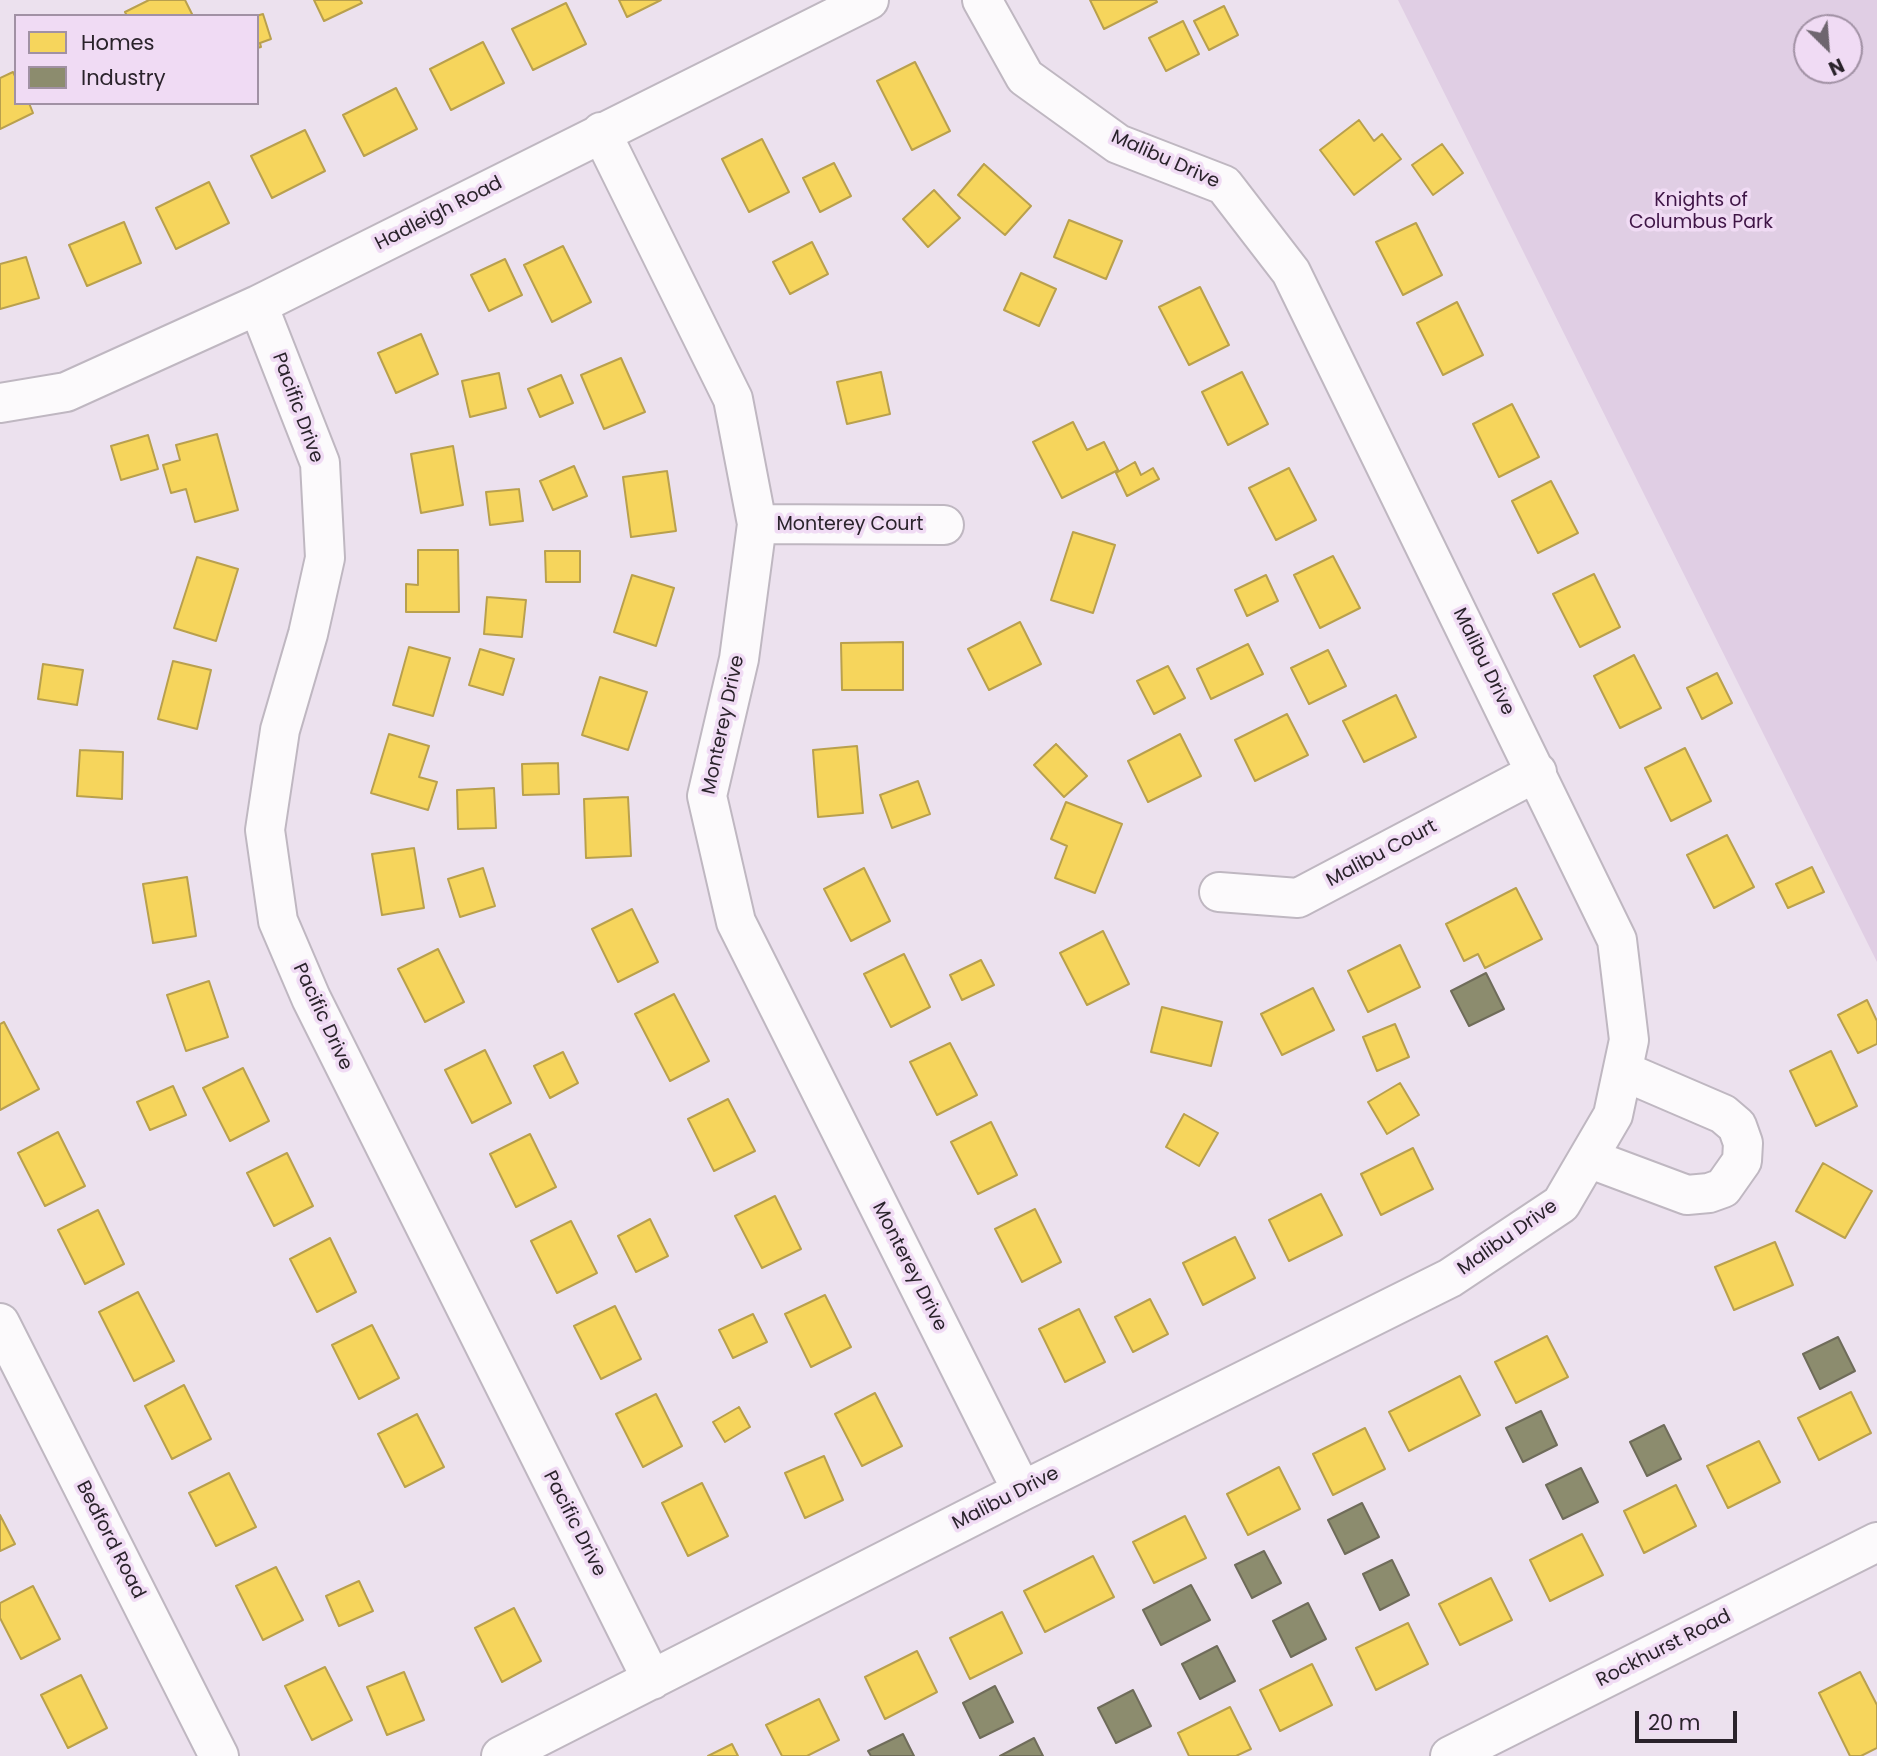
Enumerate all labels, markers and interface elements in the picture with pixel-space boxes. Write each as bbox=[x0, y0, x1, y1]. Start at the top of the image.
legend bbox=[14, 14, 259, 105]
north arrow bbox=[1793, 14, 1863, 84]
text: Homes bbox=[81, 28, 155, 57]
text: N bbox=[1824, 51, 1848, 82]
text: Industry bbox=[81, 63, 166, 92]
street label: Malibu Drive bbox=[1107, 126, 1223, 194]
street label: Hadleigh Road bbox=[372, 172, 506, 256]
park label: Knights of Columbus Park bbox=[1629, 190, 1773, 234]
street label: Pacific Drive bbox=[267, 350, 327, 466]
street label: Monterey Court bbox=[776, 514, 924, 536]
street label: Malibu Drive bbox=[1447, 605, 1519, 719]
street label: Monterey Drive bbox=[698, 653, 750, 797]
street label: Malibu Court bbox=[1323, 815, 1441, 893]
street label: Pacific Drive bbox=[287, 960, 357, 1074]
street label: Malibu Drive bbox=[1454, 1195, 1562, 1281]
street label: Monterey Drive bbox=[867, 1199, 951, 1335]
street label: Malibu Drive bbox=[949, 1462, 1063, 1536]
street label: Pacific Drive bbox=[538, 1467, 610, 1581]
street label: Bedford Road bbox=[71, 1477, 149, 1603]
street label: Rockhurst Road bbox=[1593, 1605, 1735, 1693]
scale bar bbox=[1639, 1696, 1741, 1740]
text: 20 m bbox=[1648, 1708, 1701, 1737]

